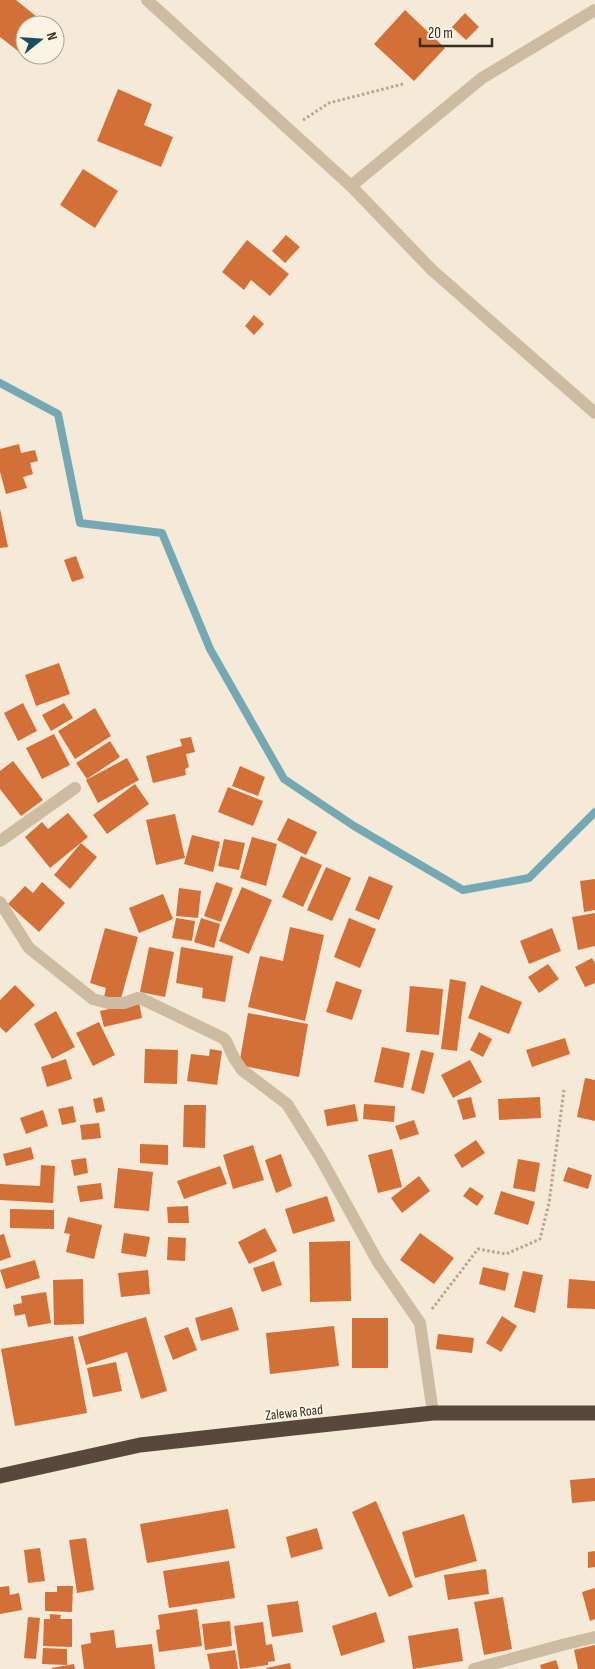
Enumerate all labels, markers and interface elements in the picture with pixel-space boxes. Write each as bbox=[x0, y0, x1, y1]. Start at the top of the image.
north arrow bbox=[15, 15, 65, 65]
scale bar bbox=[420, 15, 492, 47]
text: 20 m bbox=[428, 24, 453, 43]
text: N bbox=[43, 30, 61, 42]
street label: Zalewa Road bbox=[264, 1401, 324, 1424]

